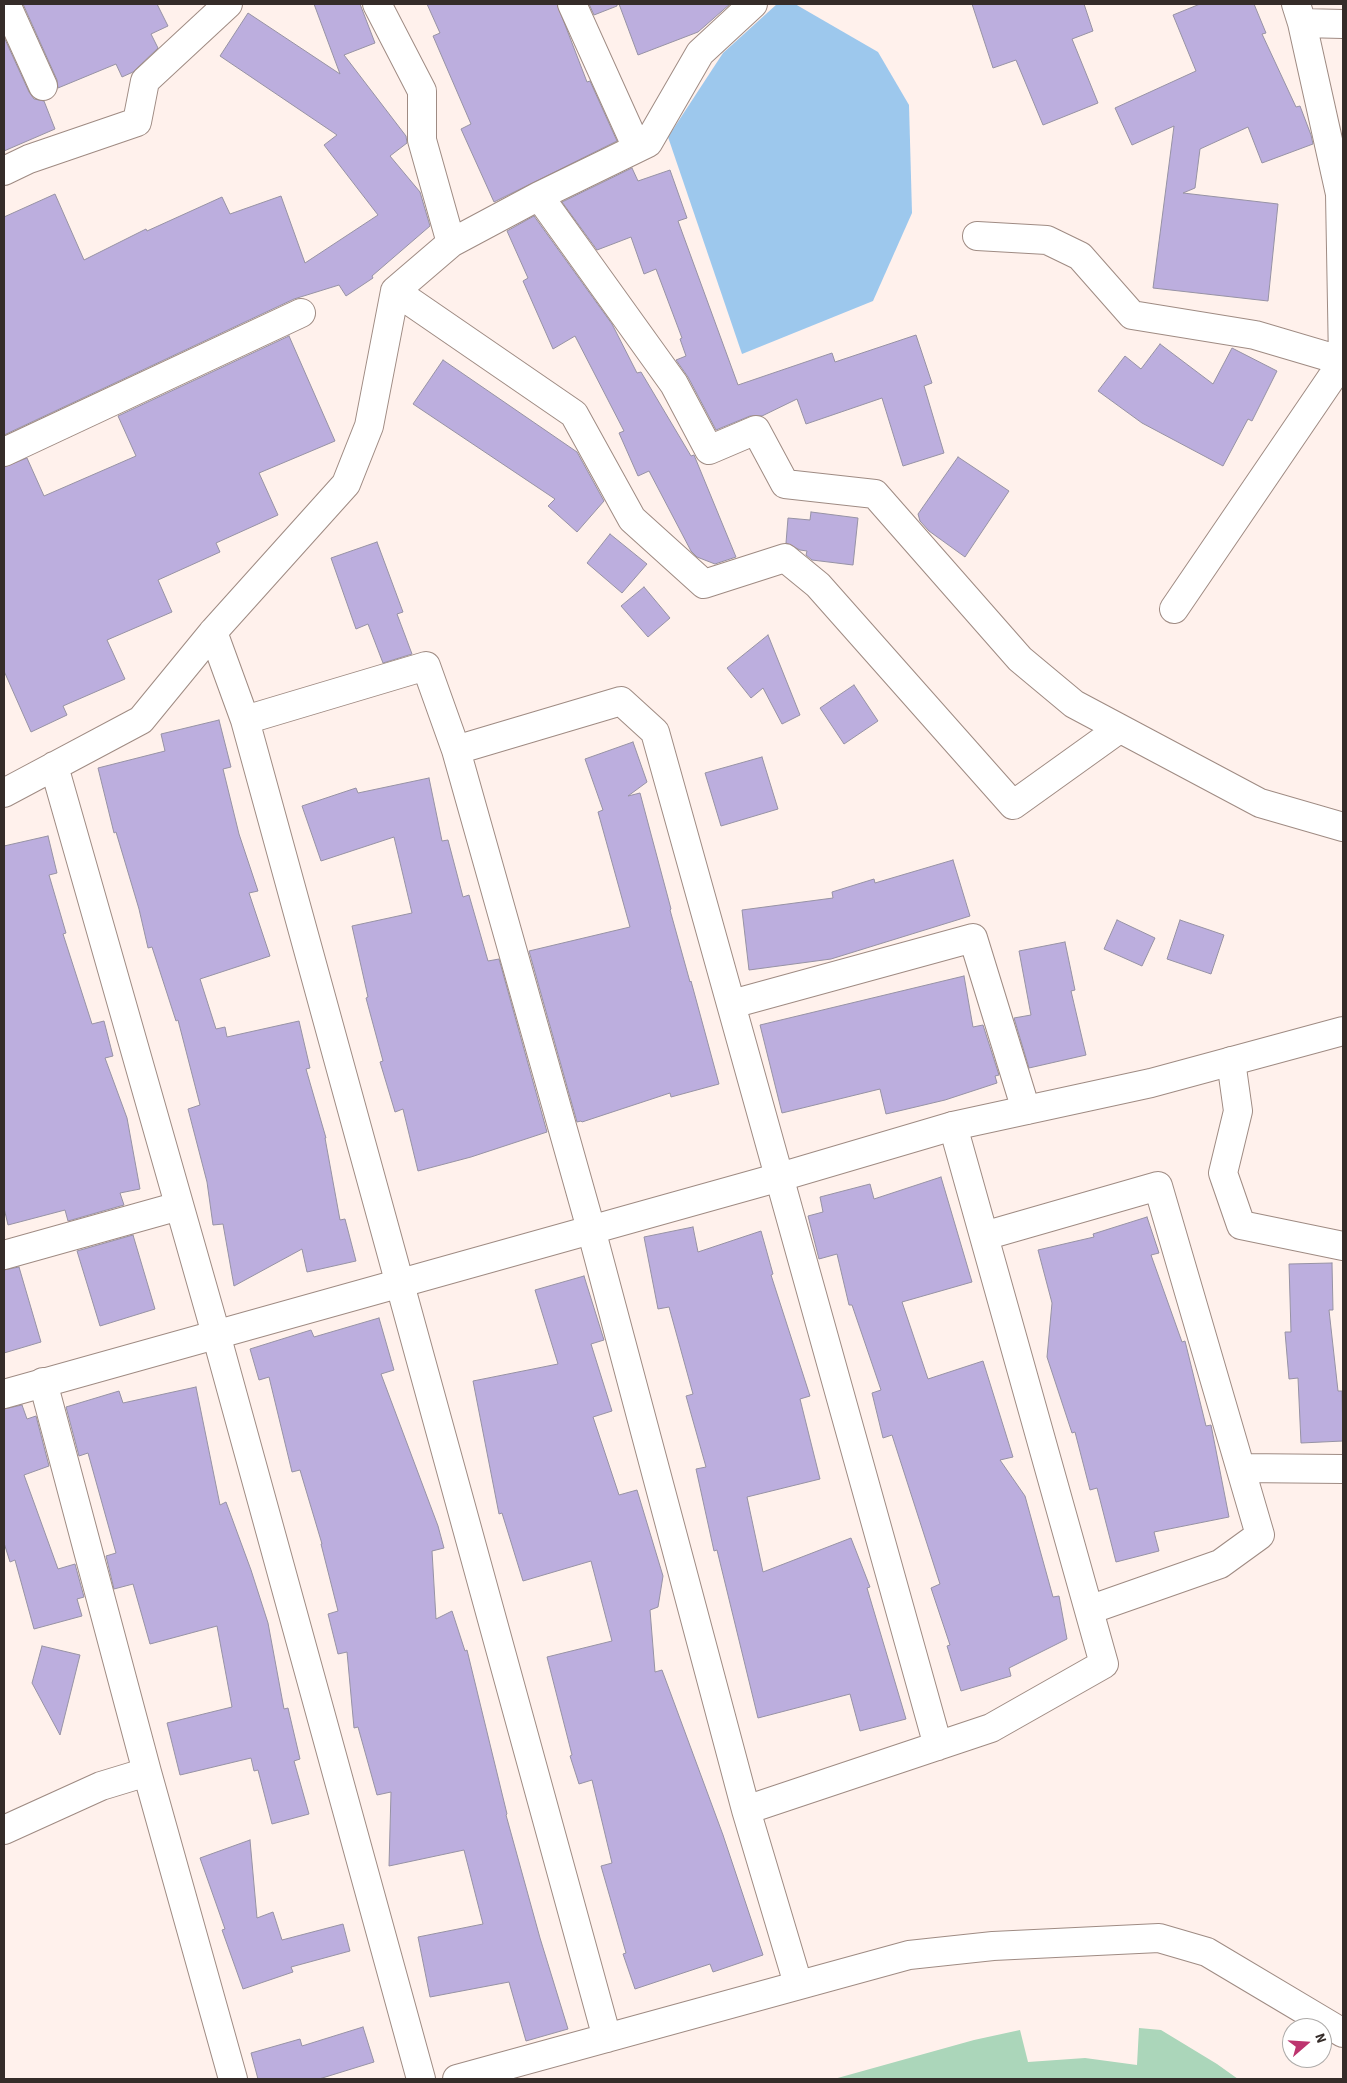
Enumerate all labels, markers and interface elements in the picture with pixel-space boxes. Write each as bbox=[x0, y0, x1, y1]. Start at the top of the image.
north arrow bbox=[1282, 2018, 1332, 2068]
text: N bbox=[1309, 2031, 1331, 2046]

